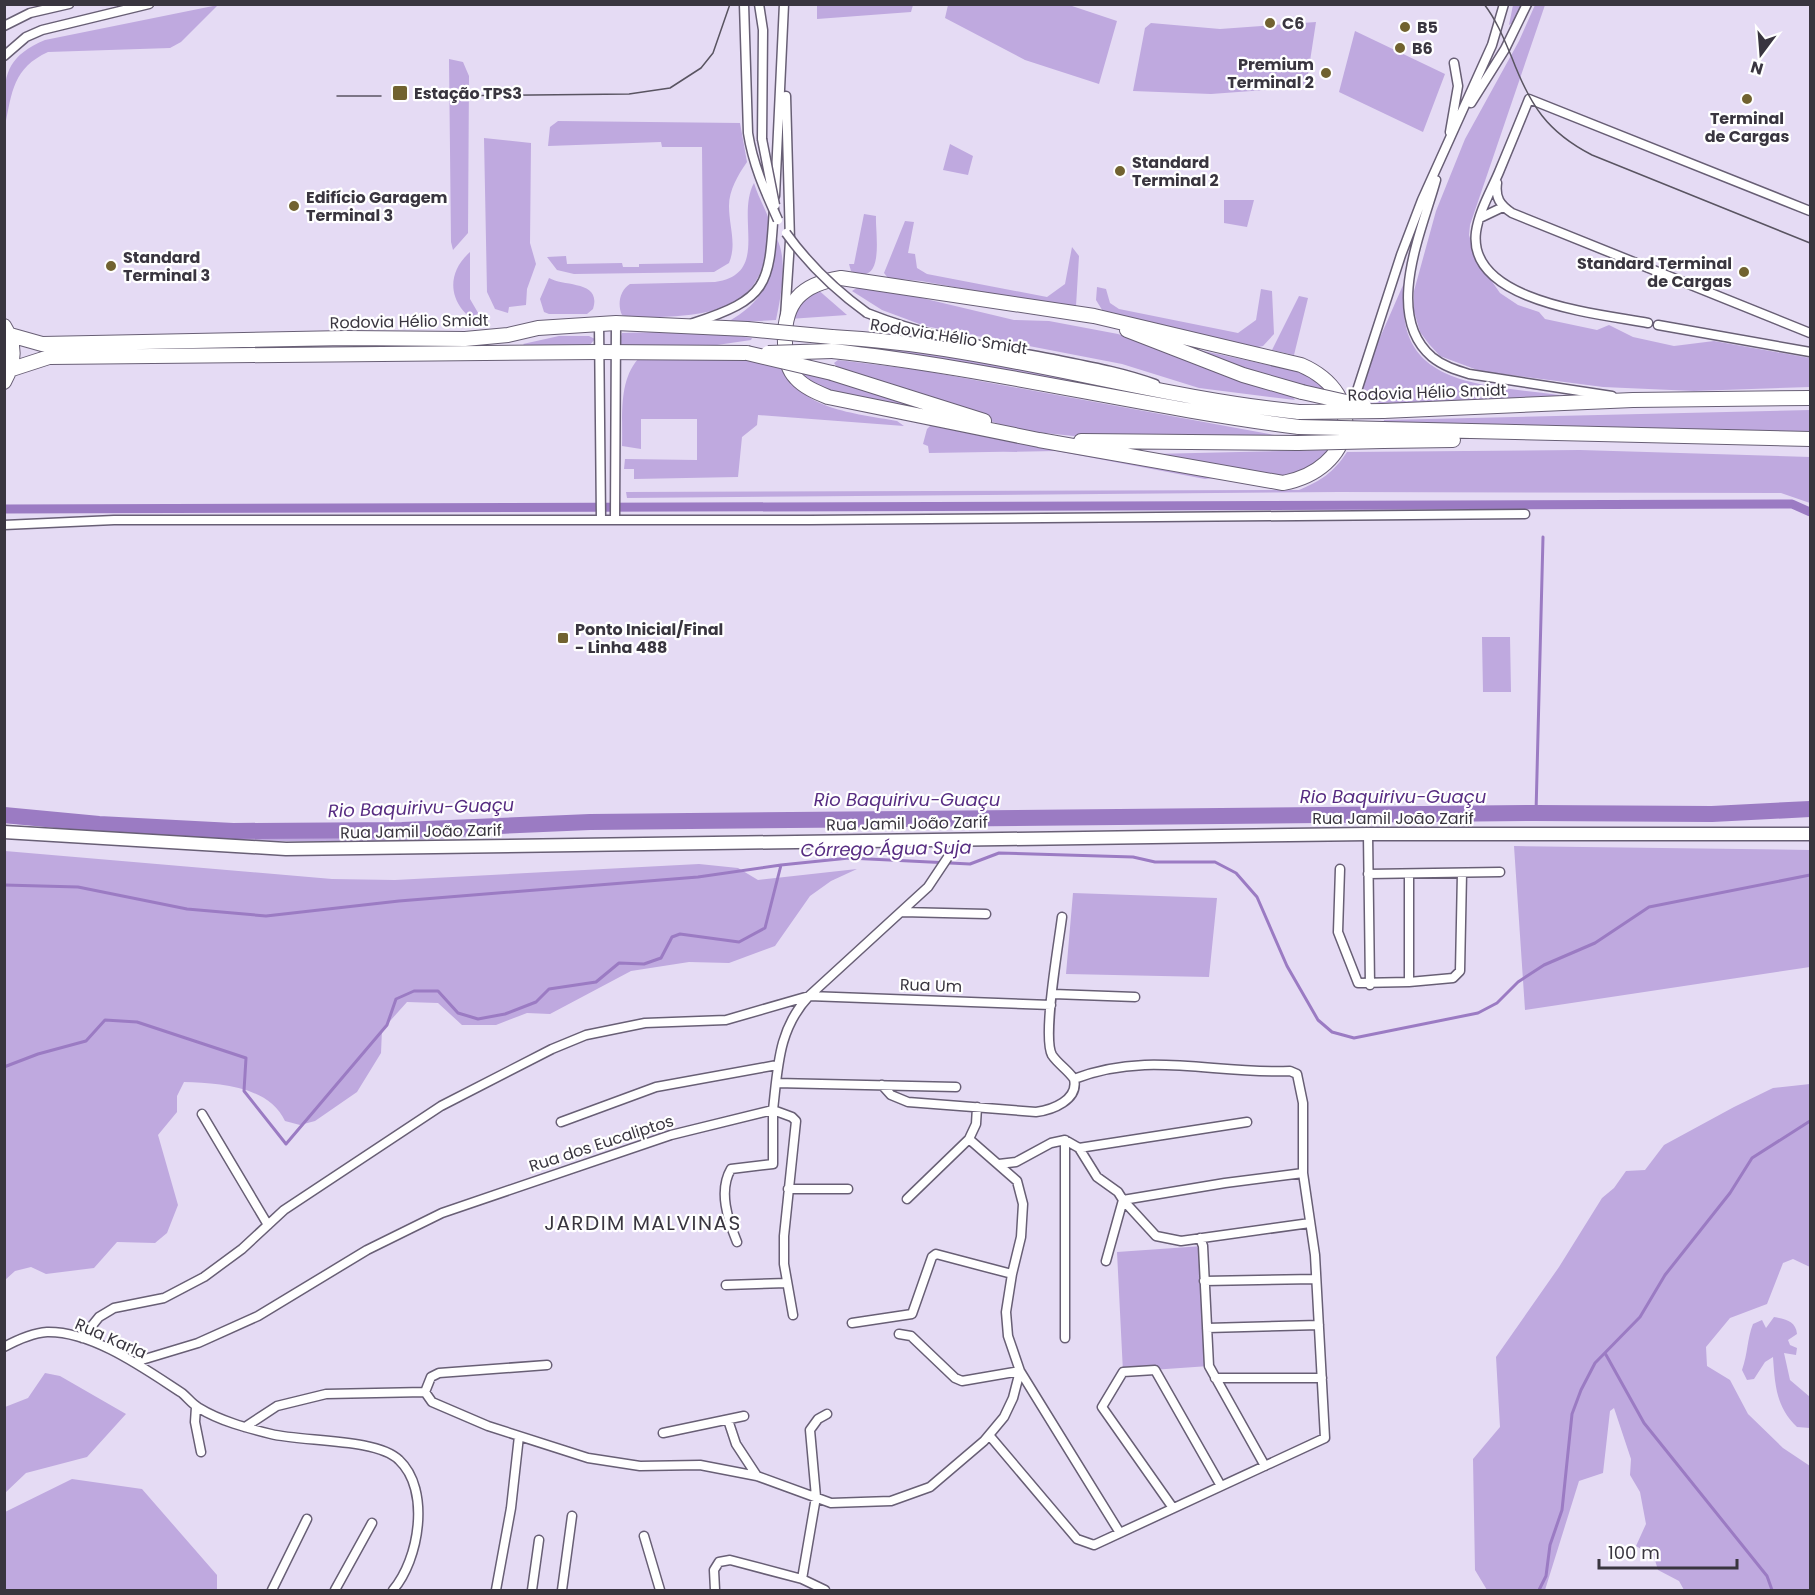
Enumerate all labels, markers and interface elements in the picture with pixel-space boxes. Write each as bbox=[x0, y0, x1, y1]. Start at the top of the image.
place label: C6 bbox=[1282, 12, 1304, 35]
marker: C6 bbox=[1263, 16, 1277, 30]
place label: B5 bbox=[1417, 16, 1438, 39]
marker: B5 bbox=[1398, 20, 1412, 34]
north arrow bbox=[1731, 24, 1791, 84]
place label: B6 bbox=[1412, 37, 1433, 60]
marker: B6 bbox=[1393, 41, 1407, 55]
place label: Premium Terminal 2 bbox=[1227, 53, 1314, 94]
text: N bbox=[1748, 55, 1766, 81]
marker: Premium Terminal 2 bbox=[1319, 66, 1333, 80]
place label: Estação TPS3 bbox=[414, 82, 522, 105]
marker: Estação TPS3 bbox=[391, 84, 409, 102]
marker: Terminal de Cargas bbox=[1740, 92, 1754, 106]
place label: Terminal de Cargas bbox=[1705, 107, 1789, 148]
place label: Standard Terminal 2 bbox=[1132, 151, 1219, 192]
marker: Standard Terminal 2 bbox=[1113, 164, 1127, 178]
place label: Edifício Garagem Terminal 3 bbox=[306, 186, 448, 227]
marker: Edifício Garagem Terminal 3 bbox=[287, 199, 301, 213]
place label: Standard Terminal 3 bbox=[123, 246, 210, 287]
place label: Standard Terminal de Cargas bbox=[1577, 252, 1732, 293]
marker: Standard Terminal 3 bbox=[104, 259, 118, 273]
marker: Standard Terminal de Cargas bbox=[1737, 265, 1751, 279]
street label: Rodovia Hélio Smidt bbox=[329, 309, 489, 334]
street label: Rodovia Hélio Smidt bbox=[869, 313, 1029, 360]
street label: Rodovia Hélio Smidt bbox=[1347, 378, 1507, 407]
place label: Ponto Inicial/Final - Linha 488 bbox=[575, 618, 723, 659]
marker: Ponto Inicial/Final - Linha 488 bbox=[556, 631, 570, 645]
water label: Rio Baquirivu-Guaçu bbox=[1300, 784, 1486, 809]
water label: Rio Baquirivu-Guaçu bbox=[814, 787, 1000, 812]
water label: Rio Baquirivu-Guaçu bbox=[327, 792, 515, 823]
street label: Rua Jamil João Zarif bbox=[1312, 807, 1474, 830]
street label: Rua Jamil João Zarif bbox=[826, 811, 988, 836]
street label: Rua Jamil João Zarif bbox=[340, 819, 502, 844]
water label: Córrego Água Suja bbox=[800, 835, 972, 862]
street label: Rua Um bbox=[899, 973, 963, 998]
street label: Rua dos Eucaliptos bbox=[526, 1109, 676, 1178]
district label: JARDIM MALVINAS bbox=[544, 1209, 742, 1237]
street label: Rua Karla bbox=[71, 1312, 150, 1364]
scale bar bbox=[1599, 1532, 1737, 1570]
text: 100 m bbox=[1608, 1540, 1660, 1565]

